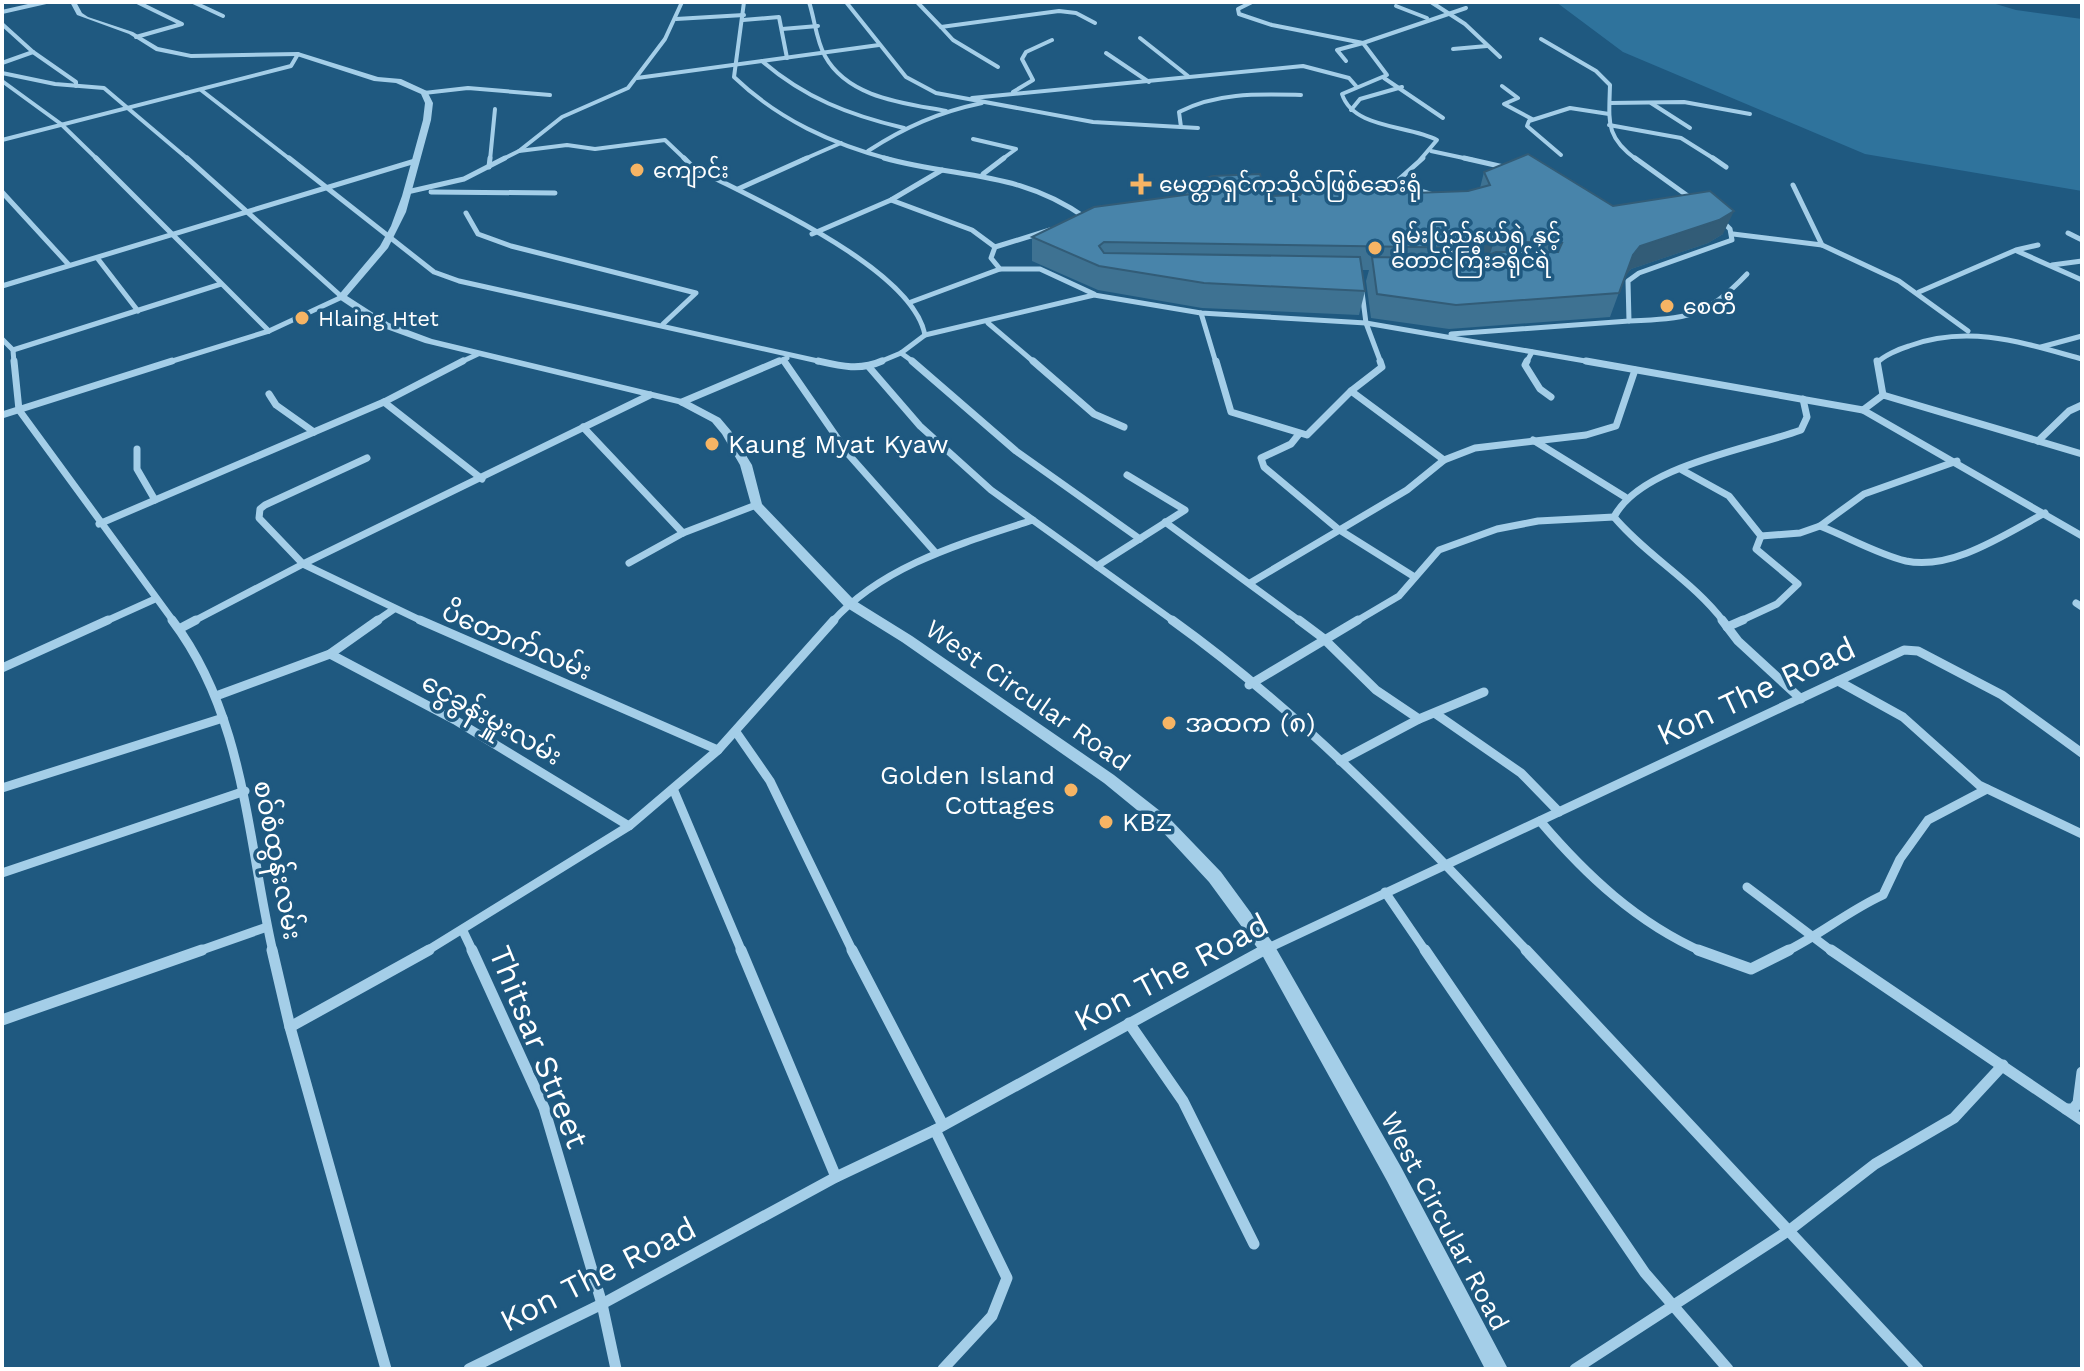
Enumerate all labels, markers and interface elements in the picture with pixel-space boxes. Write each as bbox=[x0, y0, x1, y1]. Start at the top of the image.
place label: ကျောင်း bbox=[653, 155, 729, 189]
marker: ကျောင်း bbox=[628, 161, 646, 179]
place label: မေတ္တာရှင်ကုသိုလ်ဖြစ်ဆေးရုံ bbox=[1159, 169, 1421, 202]
marker: မေတ္တာရှင်ကုသိုလ်ဖြစ်ဆေးရုံ bbox=[1130, 173, 1152, 195]
place label: ရှမ်းပြည်နယ်ရဲ နှင့် တောင်ကြီးခရိုင်ရဲ bbox=[1391, 220, 1561, 278]
marker: ရှမ်းပြည်နယ်ရဲ နှင့် တောင်ကြီးခရိုင်ရဲ bbox=[1366, 239, 1384, 257]
place label: စေတီ bbox=[1683, 291, 1736, 319]
marker: စေတီ bbox=[1658, 297, 1676, 315]
place label: Hlaing Htet bbox=[318, 306, 439, 331]
marker: Hlaing Htet bbox=[293, 309, 311, 327]
place label: Kaung Myat Kyaw bbox=[728, 429, 949, 459]
marker: Kaung Myat Kyaw bbox=[703, 435, 721, 453]
street label: ပိတောက်လမ်း bbox=[438, 594, 597, 686]
street label: West Circular Road bbox=[920, 613, 1136, 777]
street label: Kon The Road bbox=[1651, 628, 1861, 754]
street label: ငွေခွန်းမှူးလမ်း bbox=[414, 665, 568, 776]
place label: အထက (၈) bbox=[1185, 708, 1315, 738]
marker: အထက (၈) bbox=[1160, 714, 1178, 732]
place label: Golden Island Cottages bbox=[880, 760, 1055, 820]
street label: စဝ်စံထွန်းလမ်း bbox=[242, 777, 310, 943]
marker: Golden Island Cottages bbox=[1062, 781, 1080, 799]
place label: KBZ bbox=[1122, 807, 1172, 837]
marker: KBZ bbox=[1097, 813, 1115, 831]
street label: Kon The Road bbox=[1067, 905, 1275, 1039]
street label: Thitsar Street bbox=[481, 940, 597, 1154]
street label: West Circular Road bbox=[1375, 1107, 1515, 1335]
street label: Kon The Road bbox=[494, 1208, 702, 1340]

